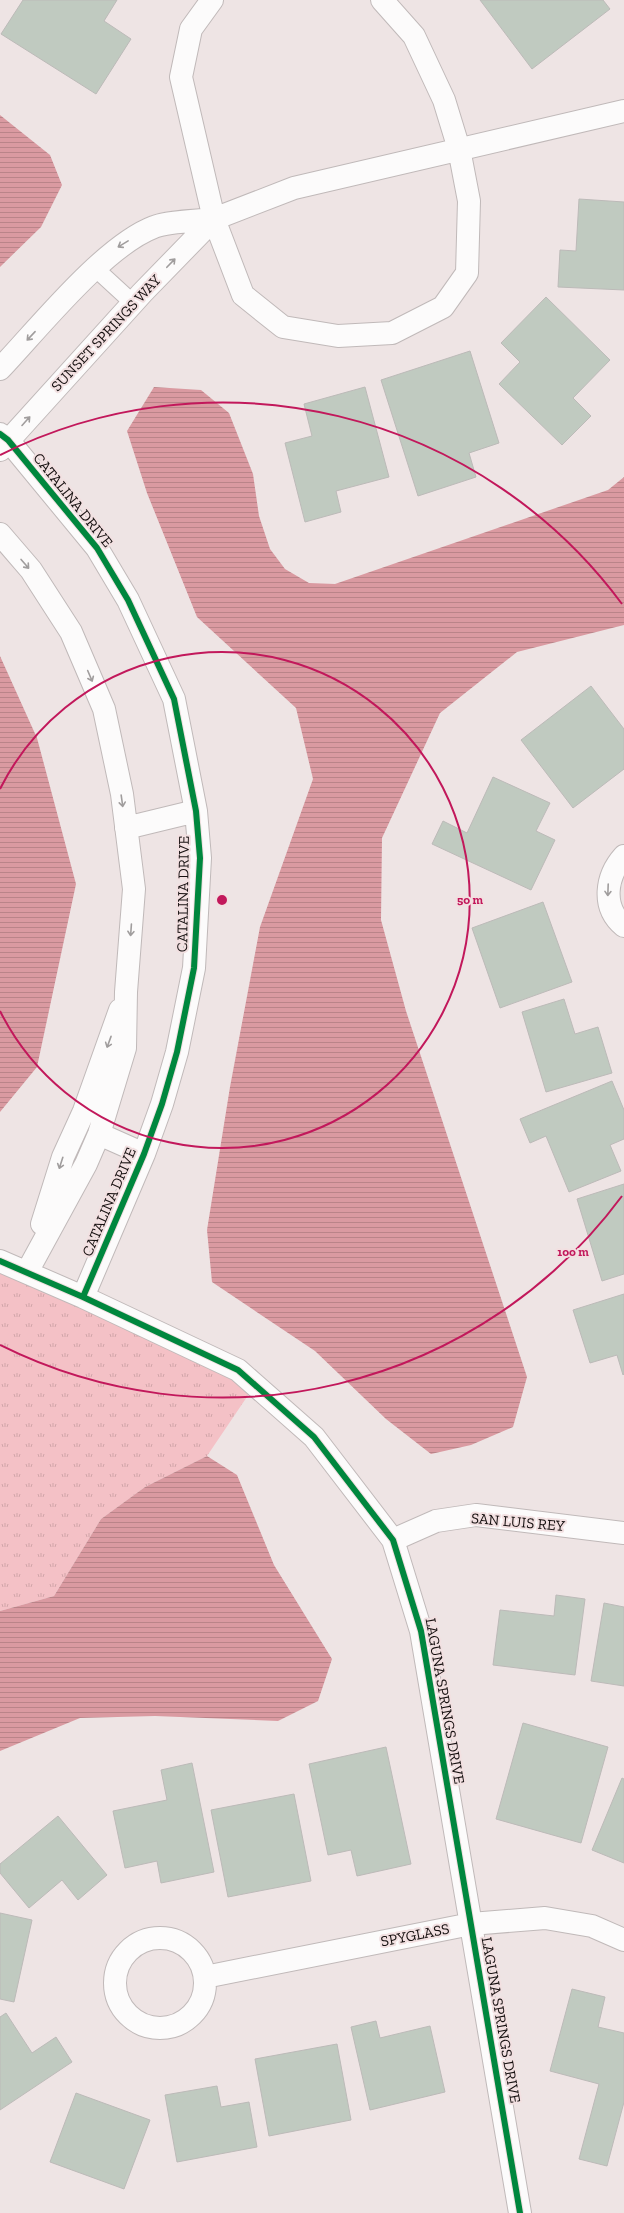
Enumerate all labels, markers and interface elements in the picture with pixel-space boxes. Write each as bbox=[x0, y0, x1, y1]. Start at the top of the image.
one-way arrow bbox=[117, 241, 129, 249]
one-way arrow bbox=[166, 258, 176, 268]
street label: SUNSET SPRINGS WAY bbox=[47, 270, 165, 395]
one-way arrow bbox=[27, 330, 36, 341]
one-way arrow bbox=[22, 416, 31, 426]
street label: CATALINA DRIVE bbox=[29, 449, 117, 551]
one-way arrow bbox=[21, 558, 30, 569]
one-way arrow bbox=[87, 669, 94, 681]
one-way arrow bbox=[118, 794, 126, 807]
street label: CATALINA DRIVE bbox=[173, 836, 193, 952]
one-way arrow bbox=[605, 883, 612, 896]
centre of rings bbox=[215, 893, 229, 907]
text: 50 m bbox=[457, 893, 483, 907]
one-way arrow bbox=[127, 923, 134, 936]
one-way arrow bbox=[104, 1036, 112, 1048]
street label: CATALINA DRIVE bbox=[78, 1145, 140, 1259]
one-way arrow bbox=[57, 1157, 65, 1169]
text: 100 m bbox=[557, 1245, 589, 1259]
street label: SAN LUIS REY bbox=[470, 1509, 566, 1535]
street label: LAGUNA SPRINGS DRIVE bbox=[422, 1617, 469, 1786]
street label: SPYGLASS bbox=[379, 1920, 451, 1950]
street label: LAGUNA SPRINGS DRIVE bbox=[478, 1936, 525, 2105]

